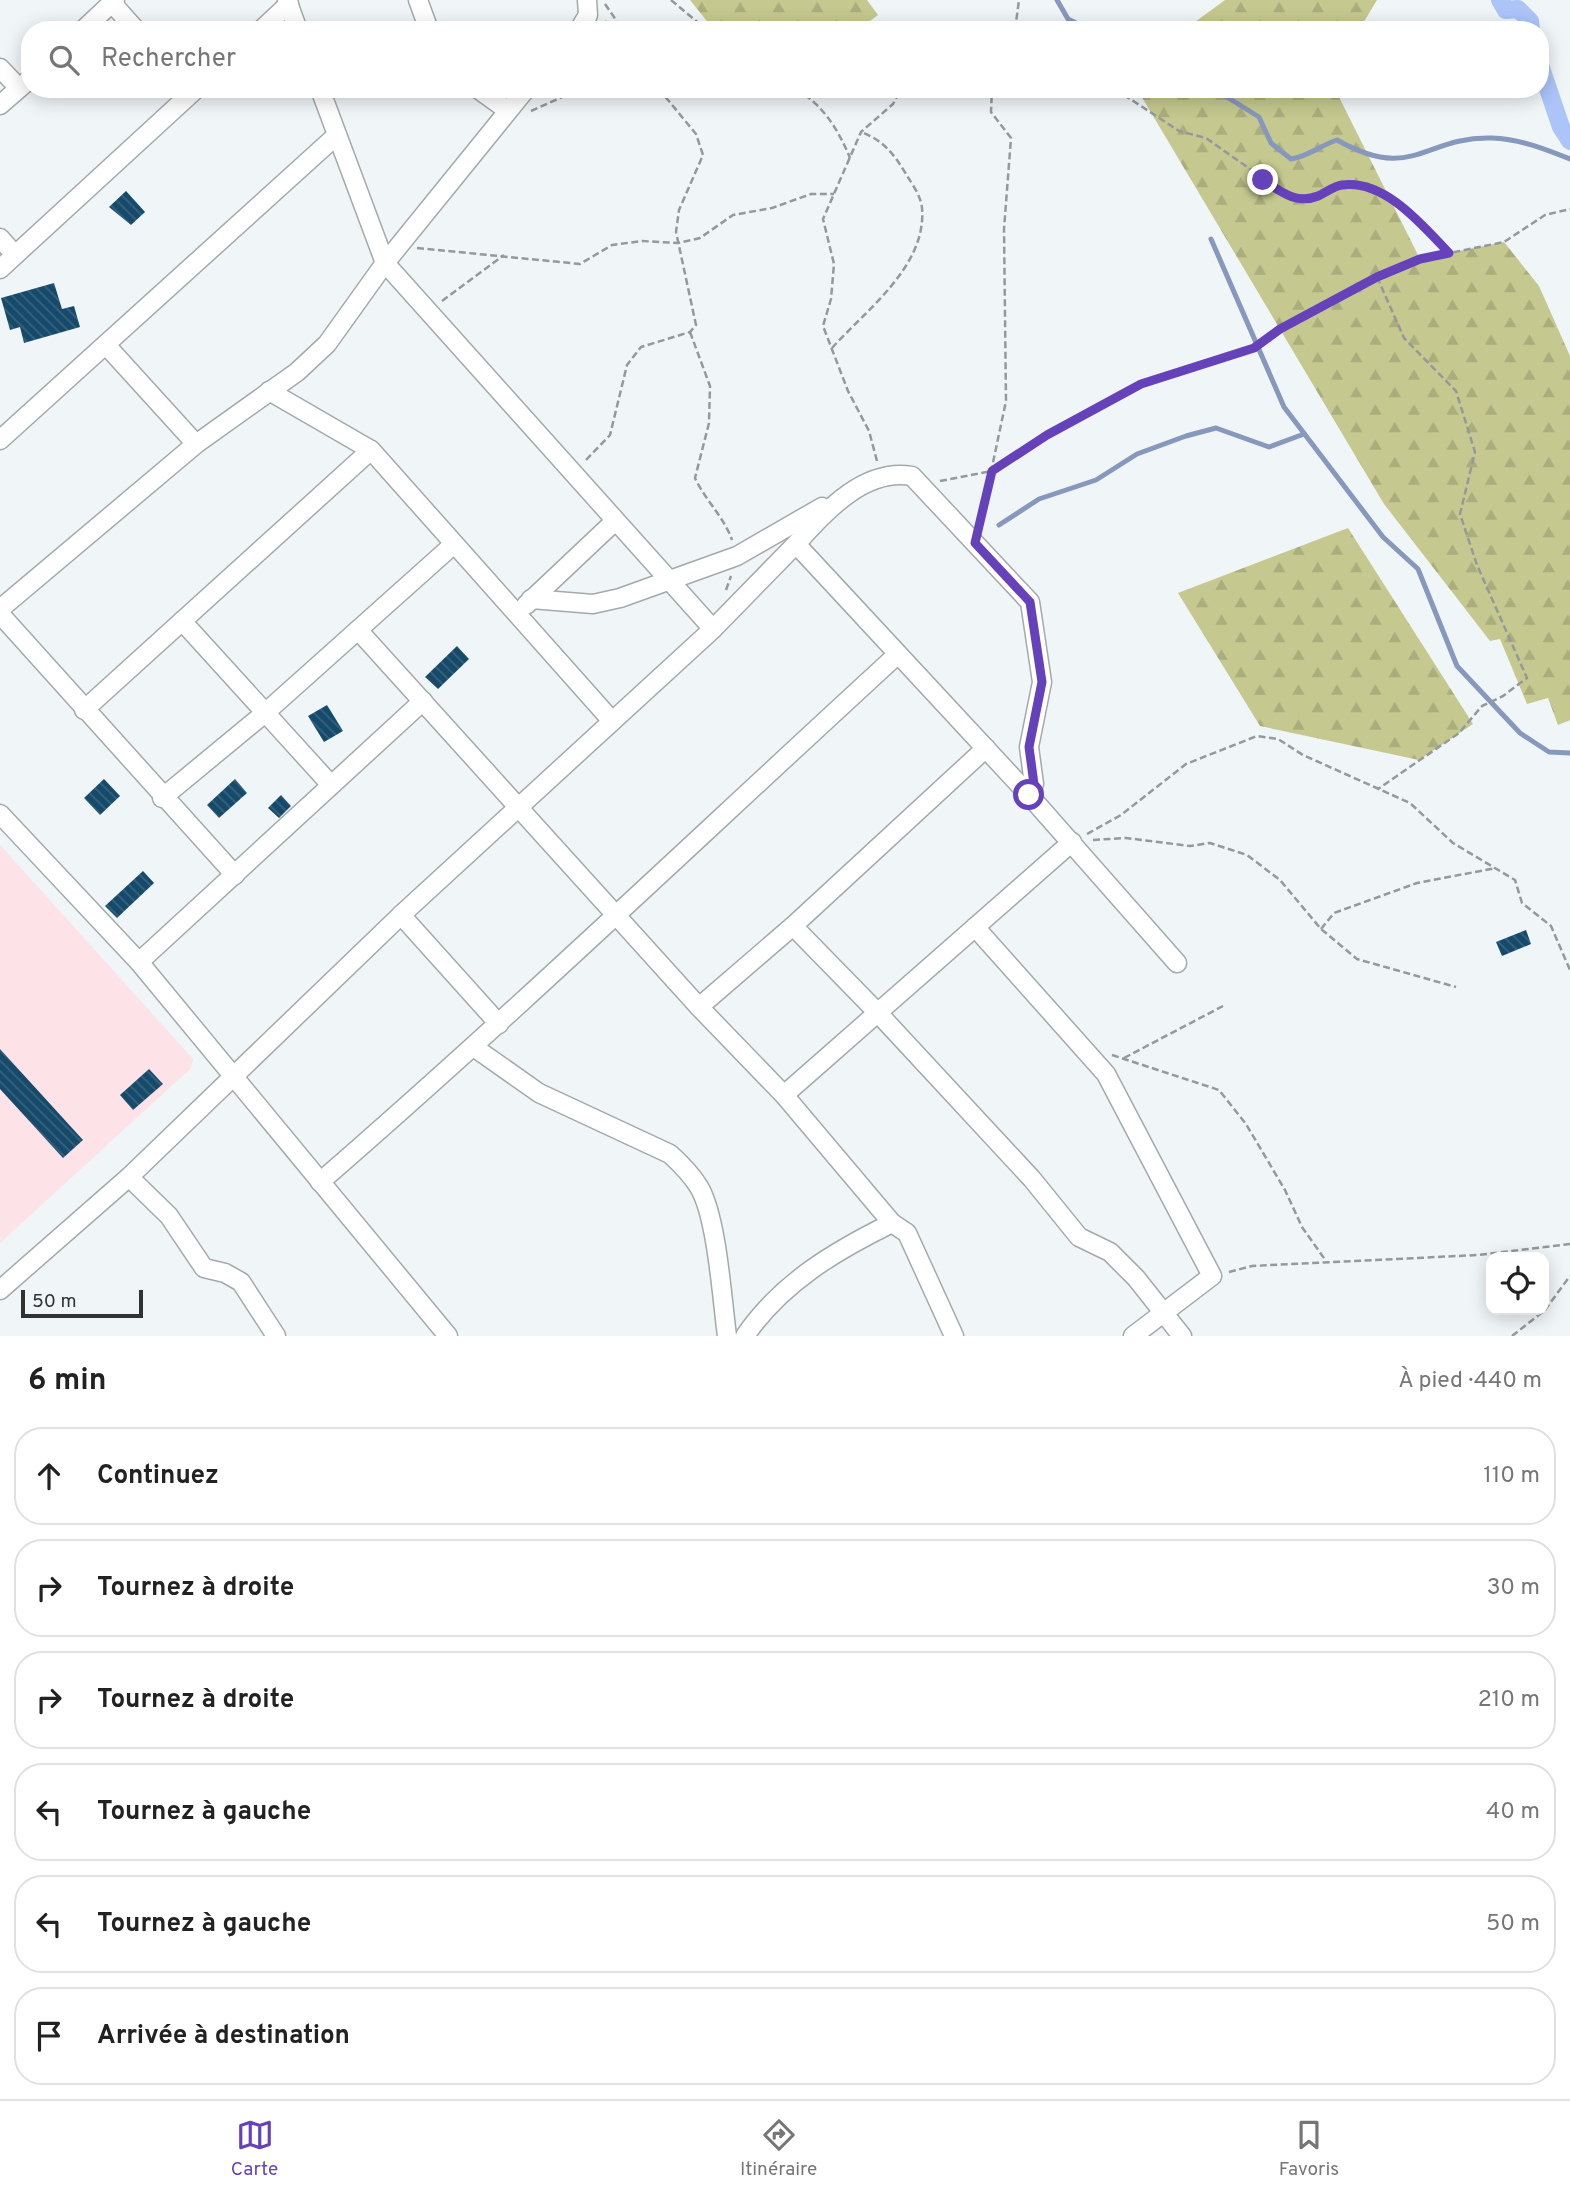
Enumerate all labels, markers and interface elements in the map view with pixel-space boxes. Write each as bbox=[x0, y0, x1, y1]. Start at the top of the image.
search box bbox=[21, 21, 1549, 98]
icon: search bbox=[45, 41, 83, 79]
text: Rechercher bbox=[101, 43, 236, 76]
route end bbox=[1247, 164, 1278, 195]
route start bbox=[1013, 779, 1044, 810]
map controls bbox=[1486, 1252, 1549, 1315]
button: locate bbox=[1486, 1252, 1549, 1315]
scale bar bbox=[21, 1287, 144, 1319]
text: 50 m bbox=[32, 1290, 77, 1314]
text: 6 min bbox=[28, 1363, 106, 1400]
text: À pied · 440 m bbox=[1398, 1367, 1542, 1396]
icon: ahead bbox=[30, 1457, 68, 1495]
text: Continuez bbox=[97, 1460, 219, 1493]
text: 110 m bbox=[1483, 1462, 1540, 1491]
icon: right bbox=[30, 1569, 68, 1607]
text: Tournez à droite bbox=[97, 1572, 294, 1605]
text: 30 m bbox=[1487, 1574, 1540, 1603]
icon: right bbox=[30, 1681, 68, 1719]
text: Tournez à droite bbox=[97, 1684, 294, 1717]
text: 210 m bbox=[1478, 1686, 1540, 1715]
icon: left bbox=[30, 1793, 68, 1831]
text: Tournez à gauche bbox=[97, 1796, 311, 1829]
text: 40 m bbox=[1486, 1798, 1540, 1827]
icon: left bbox=[30, 1905, 68, 1943]
text: Tournez à gauche bbox=[97, 1908, 311, 1941]
text: 50 m bbox=[1486, 1910, 1540, 1939]
icon: arrive bbox=[30, 2017, 68, 2055]
text: Arrivée à destination bbox=[97, 2020, 350, 2053]
tab: Carte bbox=[231, 2116, 278, 2182]
tab: Itinéraire bbox=[740, 2116, 817, 2182]
tab: Favoris bbox=[1279, 2116, 1339, 2182]

